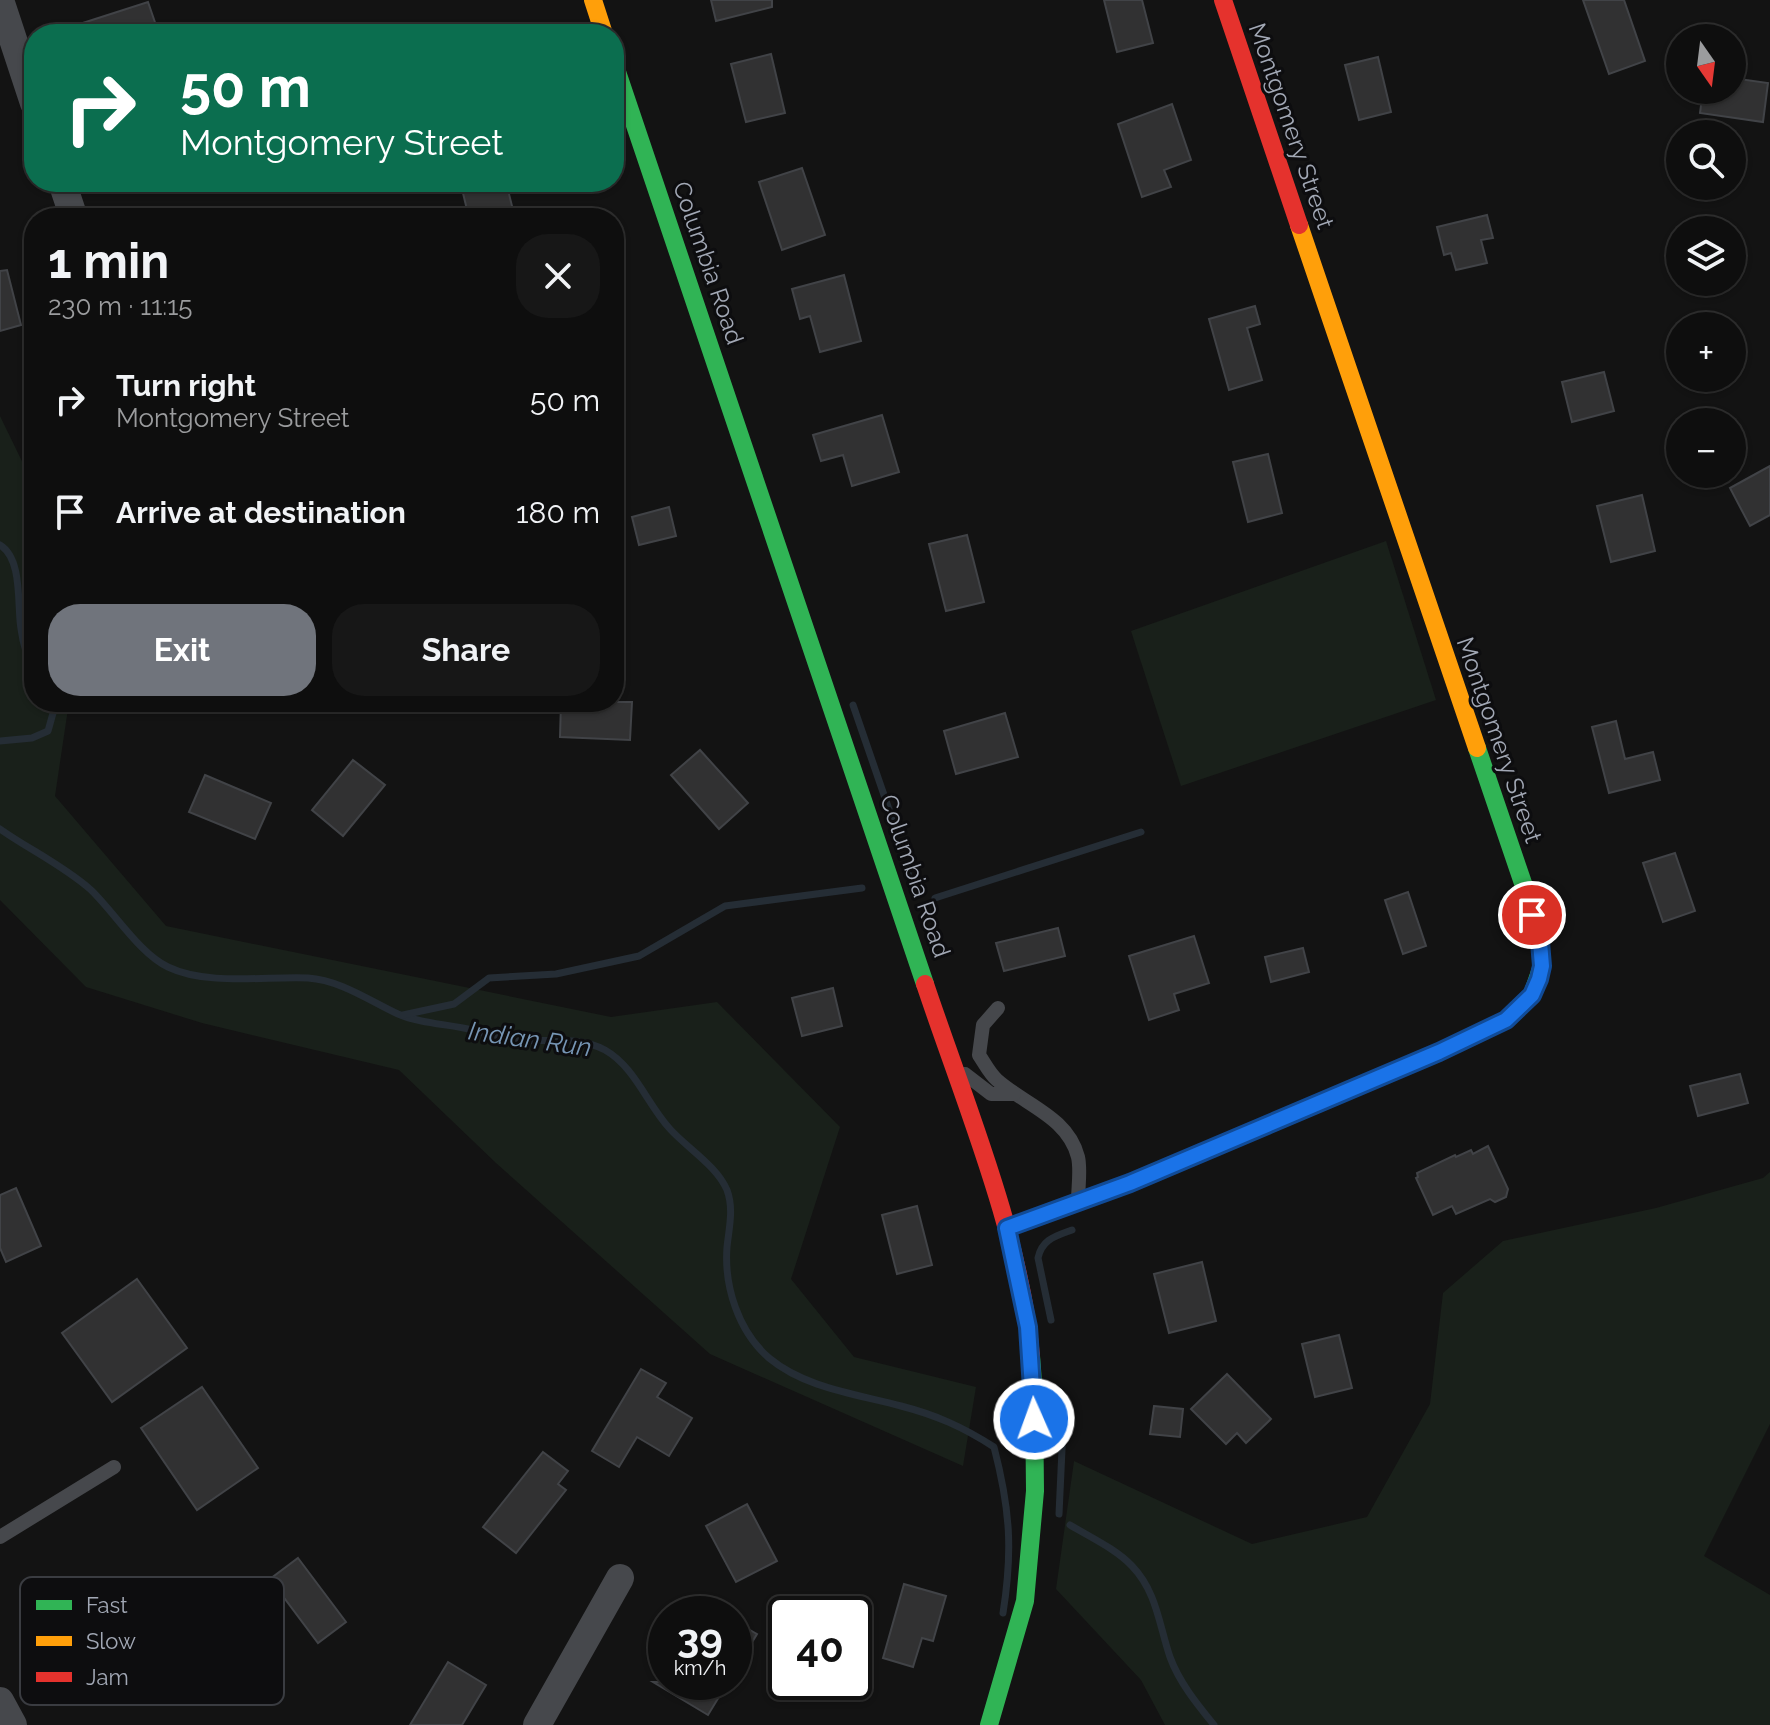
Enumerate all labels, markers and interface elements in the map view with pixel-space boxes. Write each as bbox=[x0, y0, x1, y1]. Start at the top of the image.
street label: Montgomery Street bbox=[1243, 19, 1340, 232]
north arrow bbox=[1666, 24, 1746, 104]
map controls bbox=[1666, 24, 1746, 488]
text: 50 m bbox=[180, 54, 311, 120]
icon: right bbox=[48, 56, 152, 160]
button: search bbox=[1666, 120, 1746, 200]
text: Montgomery Street bbox=[180, 121, 503, 163]
street label: Columbia Road bbox=[667, 178, 750, 348]
button: layers bbox=[1666, 216, 1746, 296]
text: 1 min bbox=[48, 233, 169, 289]
button: close bbox=[516, 234, 600, 318]
text: 230 m · 11:15 bbox=[48, 291, 192, 321]
button: + bbox=[1666, 312, 1746, 392]
text: Turn right bbox=[116, 368, 256, 403]
icon: right bbox=[48, 378, 92, 422]
text: 50 m bbox=[530, 383, 600, 418]
text: Montgomery Street bbox=[116, 403, 350, 433]
button: − bbox=[1666, 408, 1746, 488]
icon: arrive bbox=[48, 490, 92, 534]
text: Arrive at destination bbox=[116, 495, 406, 530]
text: 180 m bbox=[516, 495, 600, 530]
button: Exit bbox=[48, 604, 316, 696]
button: Share bbox=[332, 604, 600, 696]
street label: Montgomery Street bbox=[1451, 633, 1548, 846]
street label: Columbia Road bbox=[874, 791, 957, 961]
pin bbox=[1498, 881, 1566, 949]
icon: arrive bbox=[1510, 893, 1554, 937]
water label: Indian Run bbox=[467, 1016, 593, 1062]
position arrow bbox=[992, 1377, 1076, 1461]
legend bbox=[20, 1577, 284, 1705]
text: Fast bbox=[86, 1592, 128, 1618]
speed limit sign: 40 bbox=[768, 1596, 872, 1700]
text: 39 bbox=[677, 1614, 723, 1661]
text: Slow bbox=[86, 1628, 136, 1654]
text: km/h bbox=[674, 1656, 726, 1680]
text: Jam bbox=[86, 1664, 129, 1690]

